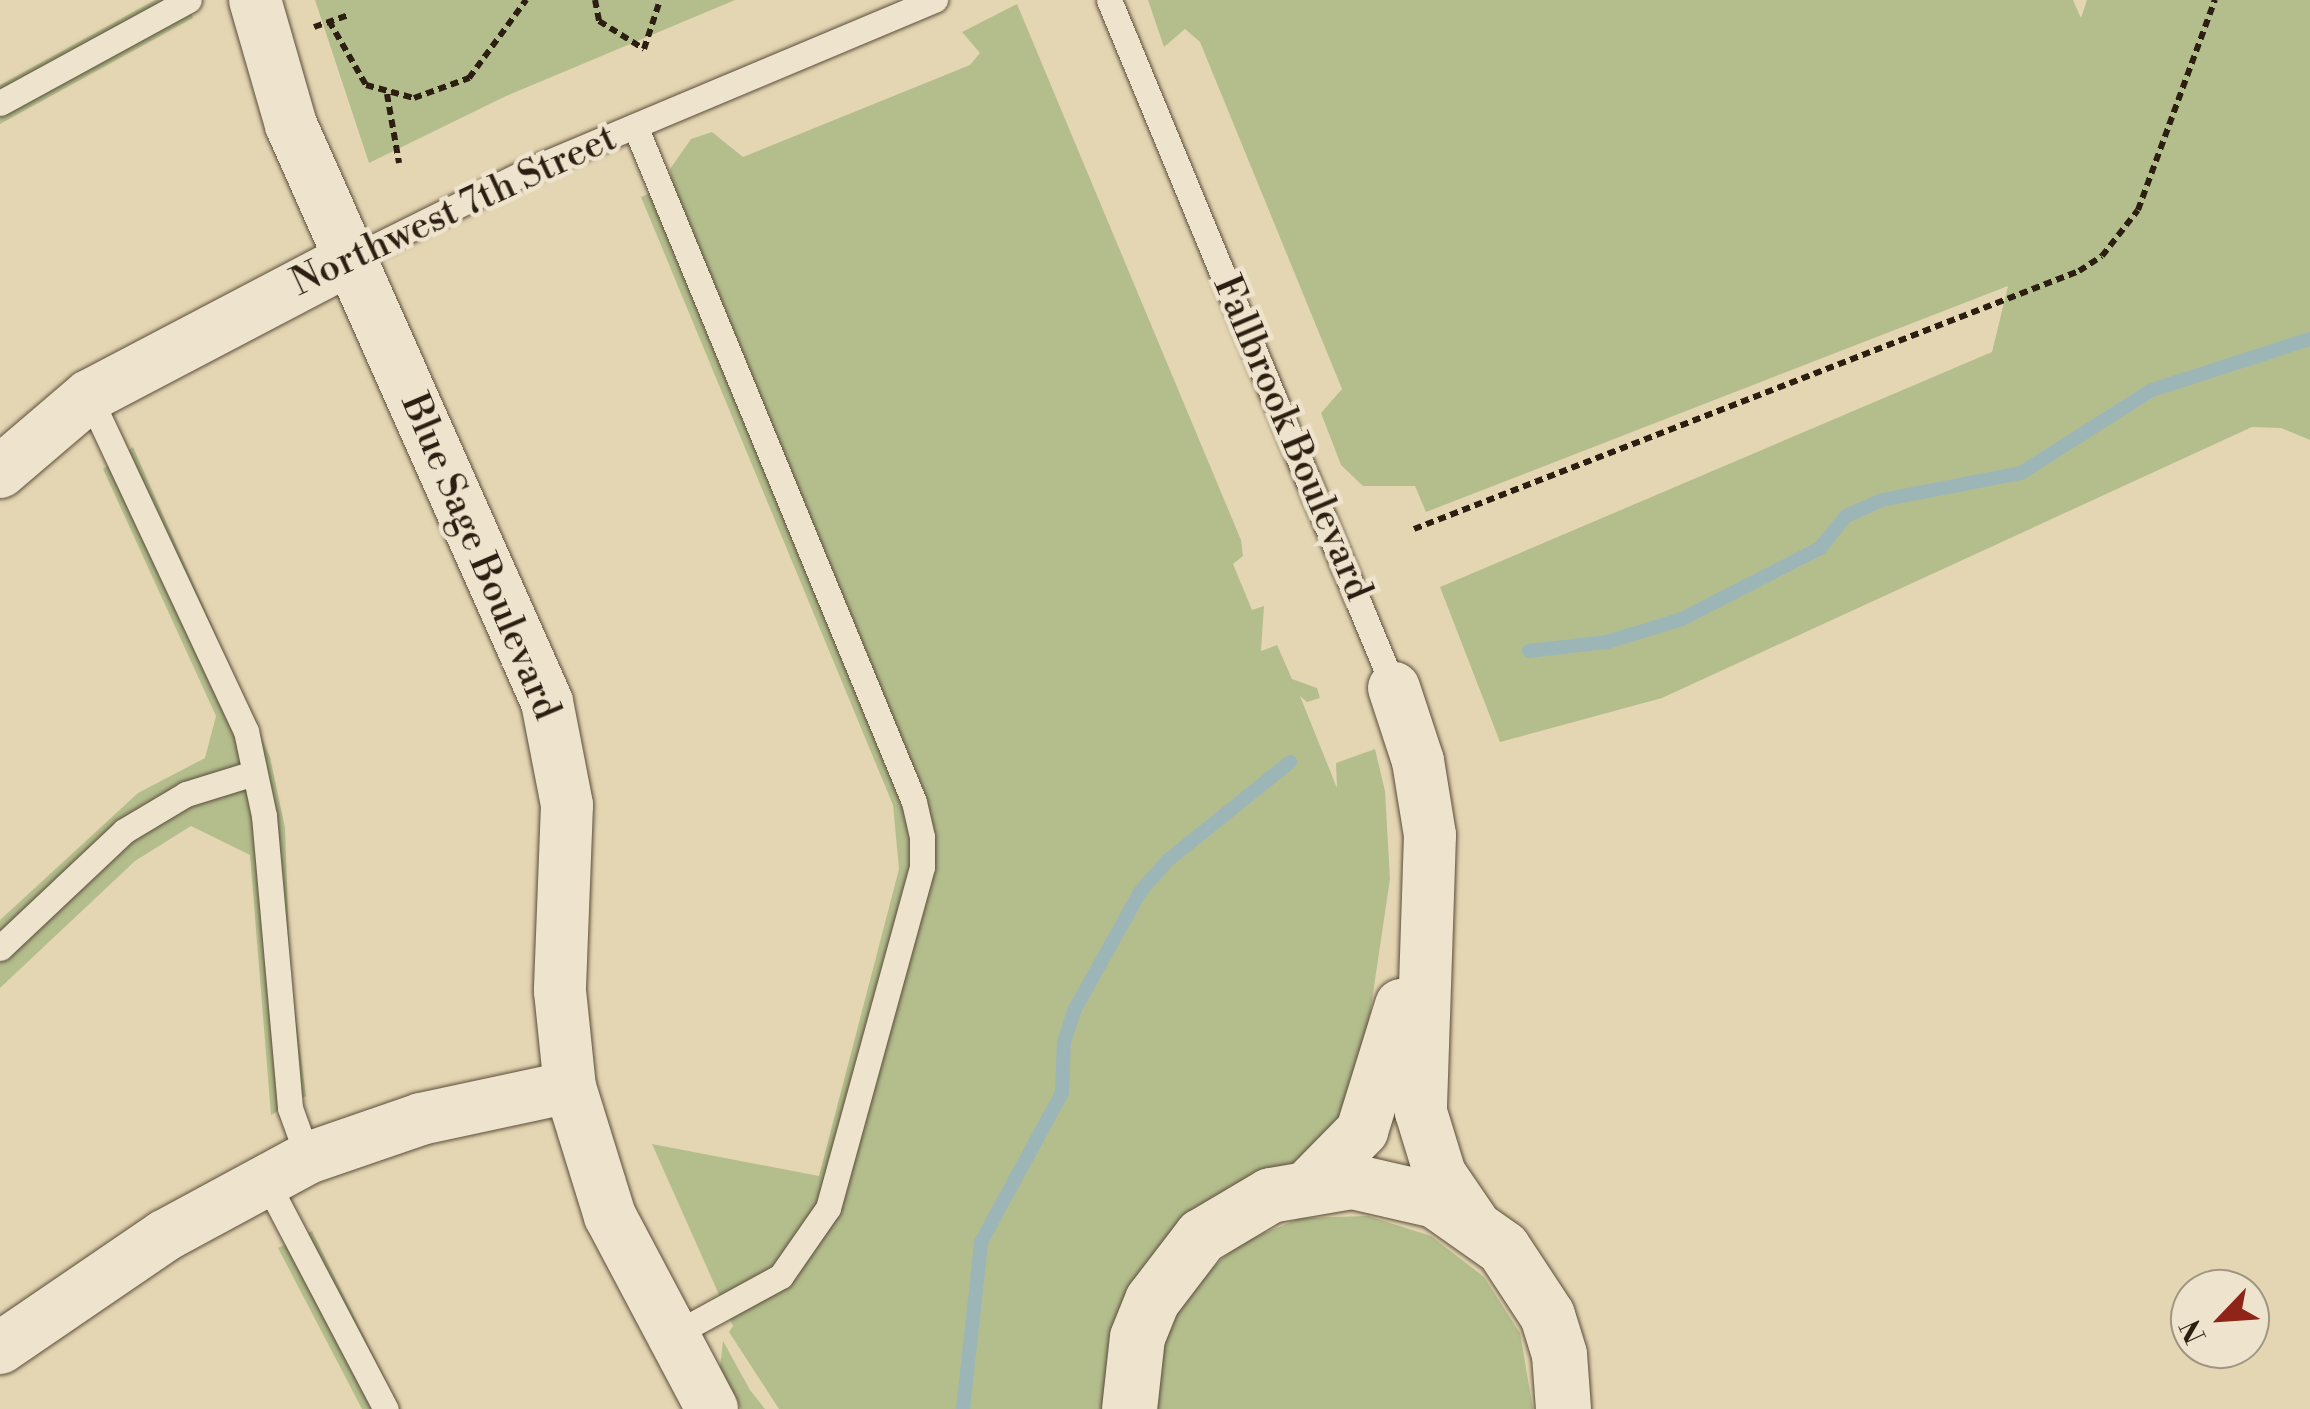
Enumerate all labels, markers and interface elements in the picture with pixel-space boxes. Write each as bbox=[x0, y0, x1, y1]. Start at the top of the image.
street label: Northwest 7th Street bbox=[284, 116, 624, 306]
street label: Fallbrook Boulevard bbox=[1203, 269, 1381, 607]
street label: Blue Sage Boulevard bbox=[391, 387, 569, 727]
north arrow bbox=[2170, 1269, 2270, 1369]
text: N bbox=[2174, 1314, 2215, 1348]

